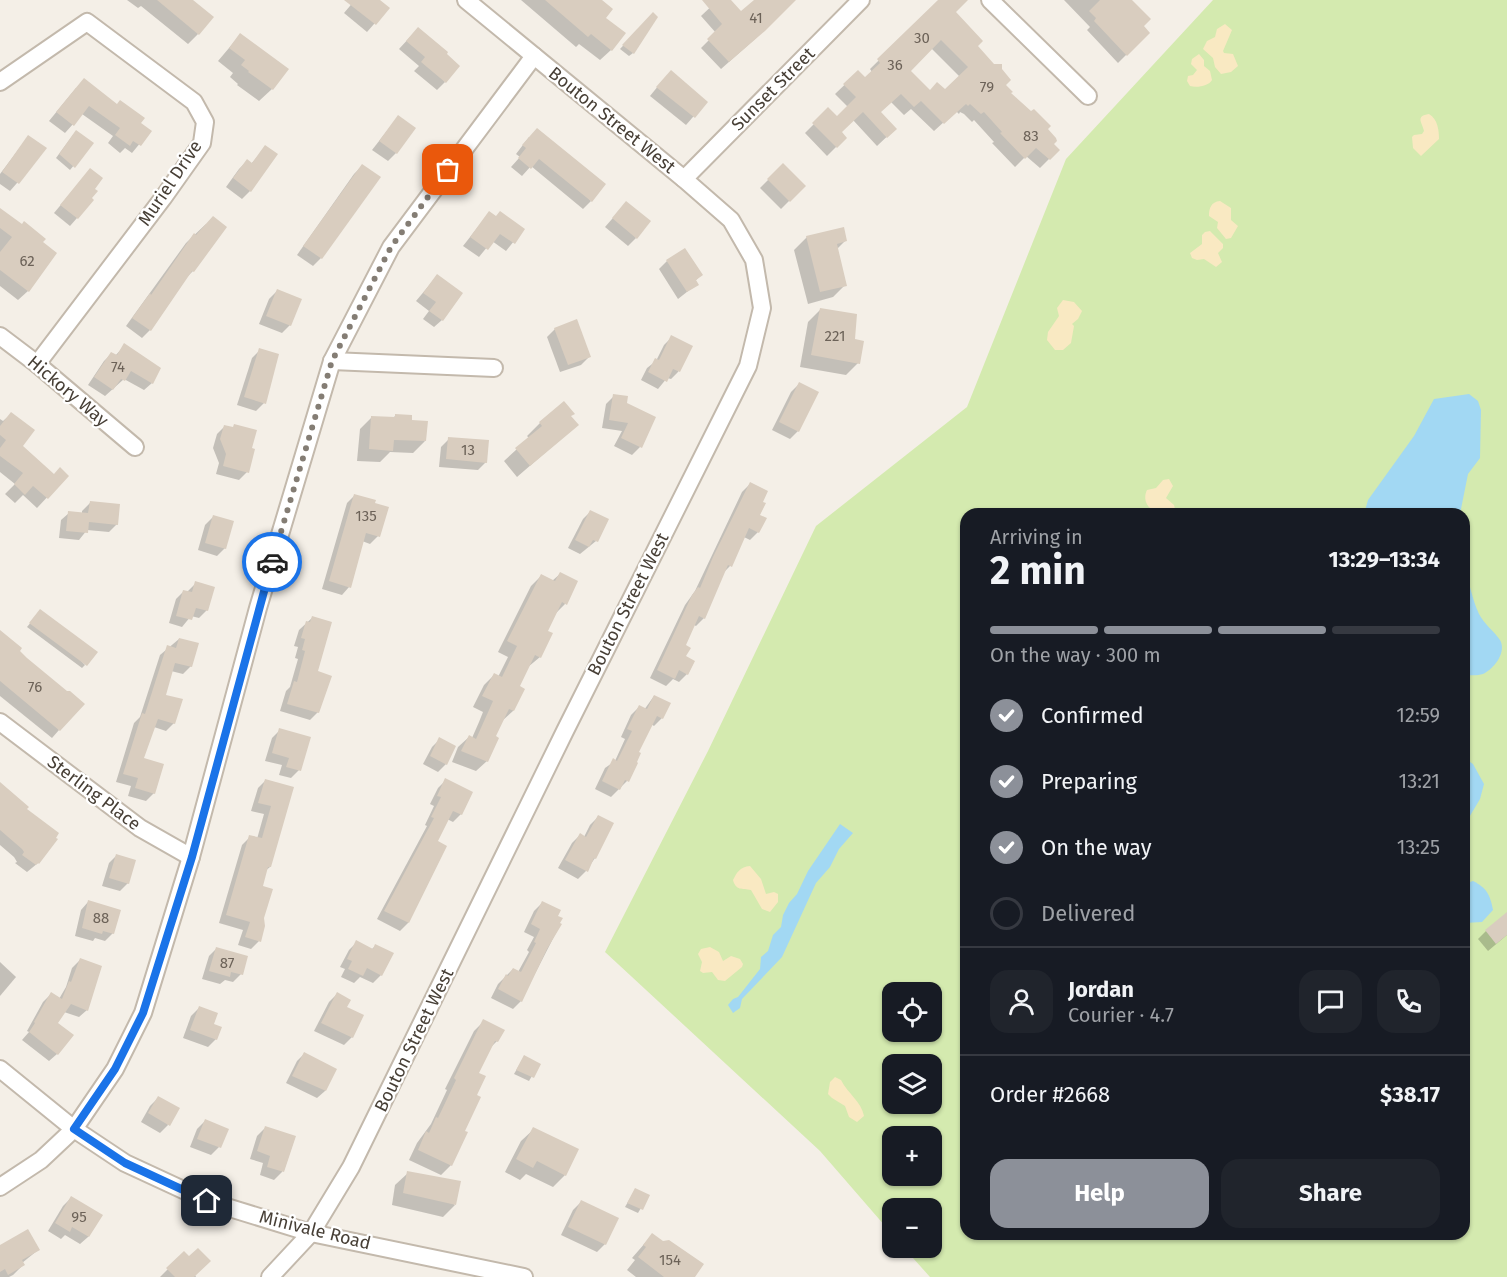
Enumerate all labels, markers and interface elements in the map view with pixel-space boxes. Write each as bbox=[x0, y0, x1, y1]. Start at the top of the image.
house number: 41 bbox=[749, 9, 763, 27]
house number: 30 bbox=[914, 29, 930, 47]
street label: Sunset Street bbox=[727, 42, 820, 135]
house number: 36 bbox=[887, 56, 903, 74]
street label: Bouton Street West bbox=[544, 62, 680, 178]
house number: 79 bbox=[980, 78, 994, 96]
house number: 83 bbox=[1023, 127, 1039, 145]
street label: Muriel Drive bbox=[133, 136, 207, 230]
pin bbox=[422, 144, 473, 195]
icon: bag bbox=[431, 153, 464, 186]
house number: 62 bbox=[19, 252, 35, 270]
house number: 221 bbox=[825, 327, 845, 345]
street label: Hickory Way bbox=[23, 351, 113, 431]
house number: 74 bbox=[111, 358, 125, 376]
house number: 13 bbox=[461, 441, 475, 459]
house number: 135 bbox=[355, 507, 377, 525]
text: Arriving in bbox=[990, 525, 1083, 549]
street label: Bouton Street West bbox=[583, 529, 674, 679]
courier bbox=[242, 532, 302, 592]
icon: car bbox=[256, 546, 289, 579]
text: 13:29–13:34 bbox=[1329, 546, 1440, 573]
text: 2 min bbox=[990, 548, 1086, 594]
text: On the way · 300 m bbox=[990, 643, 1161, 667]
house number: 76 bbox=[28, 678, 42, 696]
icon: check bbox=[990, 699, 1023, 732]
text: Confirmed bbox=[1041, 702, 1144, 729]
text: 12:59 bbox=[1396, 703, 1440, 727]
street label: Sterling Place bbox=[43, 751, 145, 835]
icon: check bbox=[990, 765, 1023, 798]
text: Preparing bbox=[1041, 768, 1137, 795]
text: 13:21 bbox=[1399, 769, 1440, 793]
icon: check bbox=[990, 831, 1023, 864]
text: On the way bbox=[1041, 834, 1152, 861]
text: 13:25 bbox=[1397, 835, 1440, 859]
text: Delivered bbox=[1041, 900, 1136, 927]
house number: 88 bbox=[93, 909, 109, 927]
house number: 87 bbox=[220, 954, 235, 972]
street label: Bouton Street West bbox=[370, 964, 459, 1115]
button: person bbox=[990, 970, 1053, 1033]
button: chat bbox=[1299, 970, 1362, 1033]
button: phone bbox=[1377, 970, 1440, 1033]
text: Jordan bbox=[1068, 976, 1134, 1003]
map controls bbox=[882, 982, 942, 1258]
button: locate bbox=[882, 982, 942, 1042]
text: Courier · 4.7 bbox=[1068, 1003, 1174, 1027]
button: layers bbox=[882, 1054, 942, 1114]
text: Order #2668 bbox=[990, 1081, 1110, 1108]
text: $38.17 bbox=[1380, 1081, 1440, 1108]
button: + bbox=[882, 1126, 942, 1186]
button: Help bbox=[990, 1159, 1209, 1228]
button: Share bbox=[1221, 1159, 1440, 1228]
pin bbox=[181, 1175, 232, 1226]
icon: home bbox=[190, 1184, 223, 1217]
button: − bbox=[882, 1198, 942, 1258]
street label: Minivale Road bbox=[257, 1206, 373, 1254]
house number: 95 bbox=[71, 1208, 87, 1226]
house number: 154 bbox=[659, 1251, 681, 1269]

